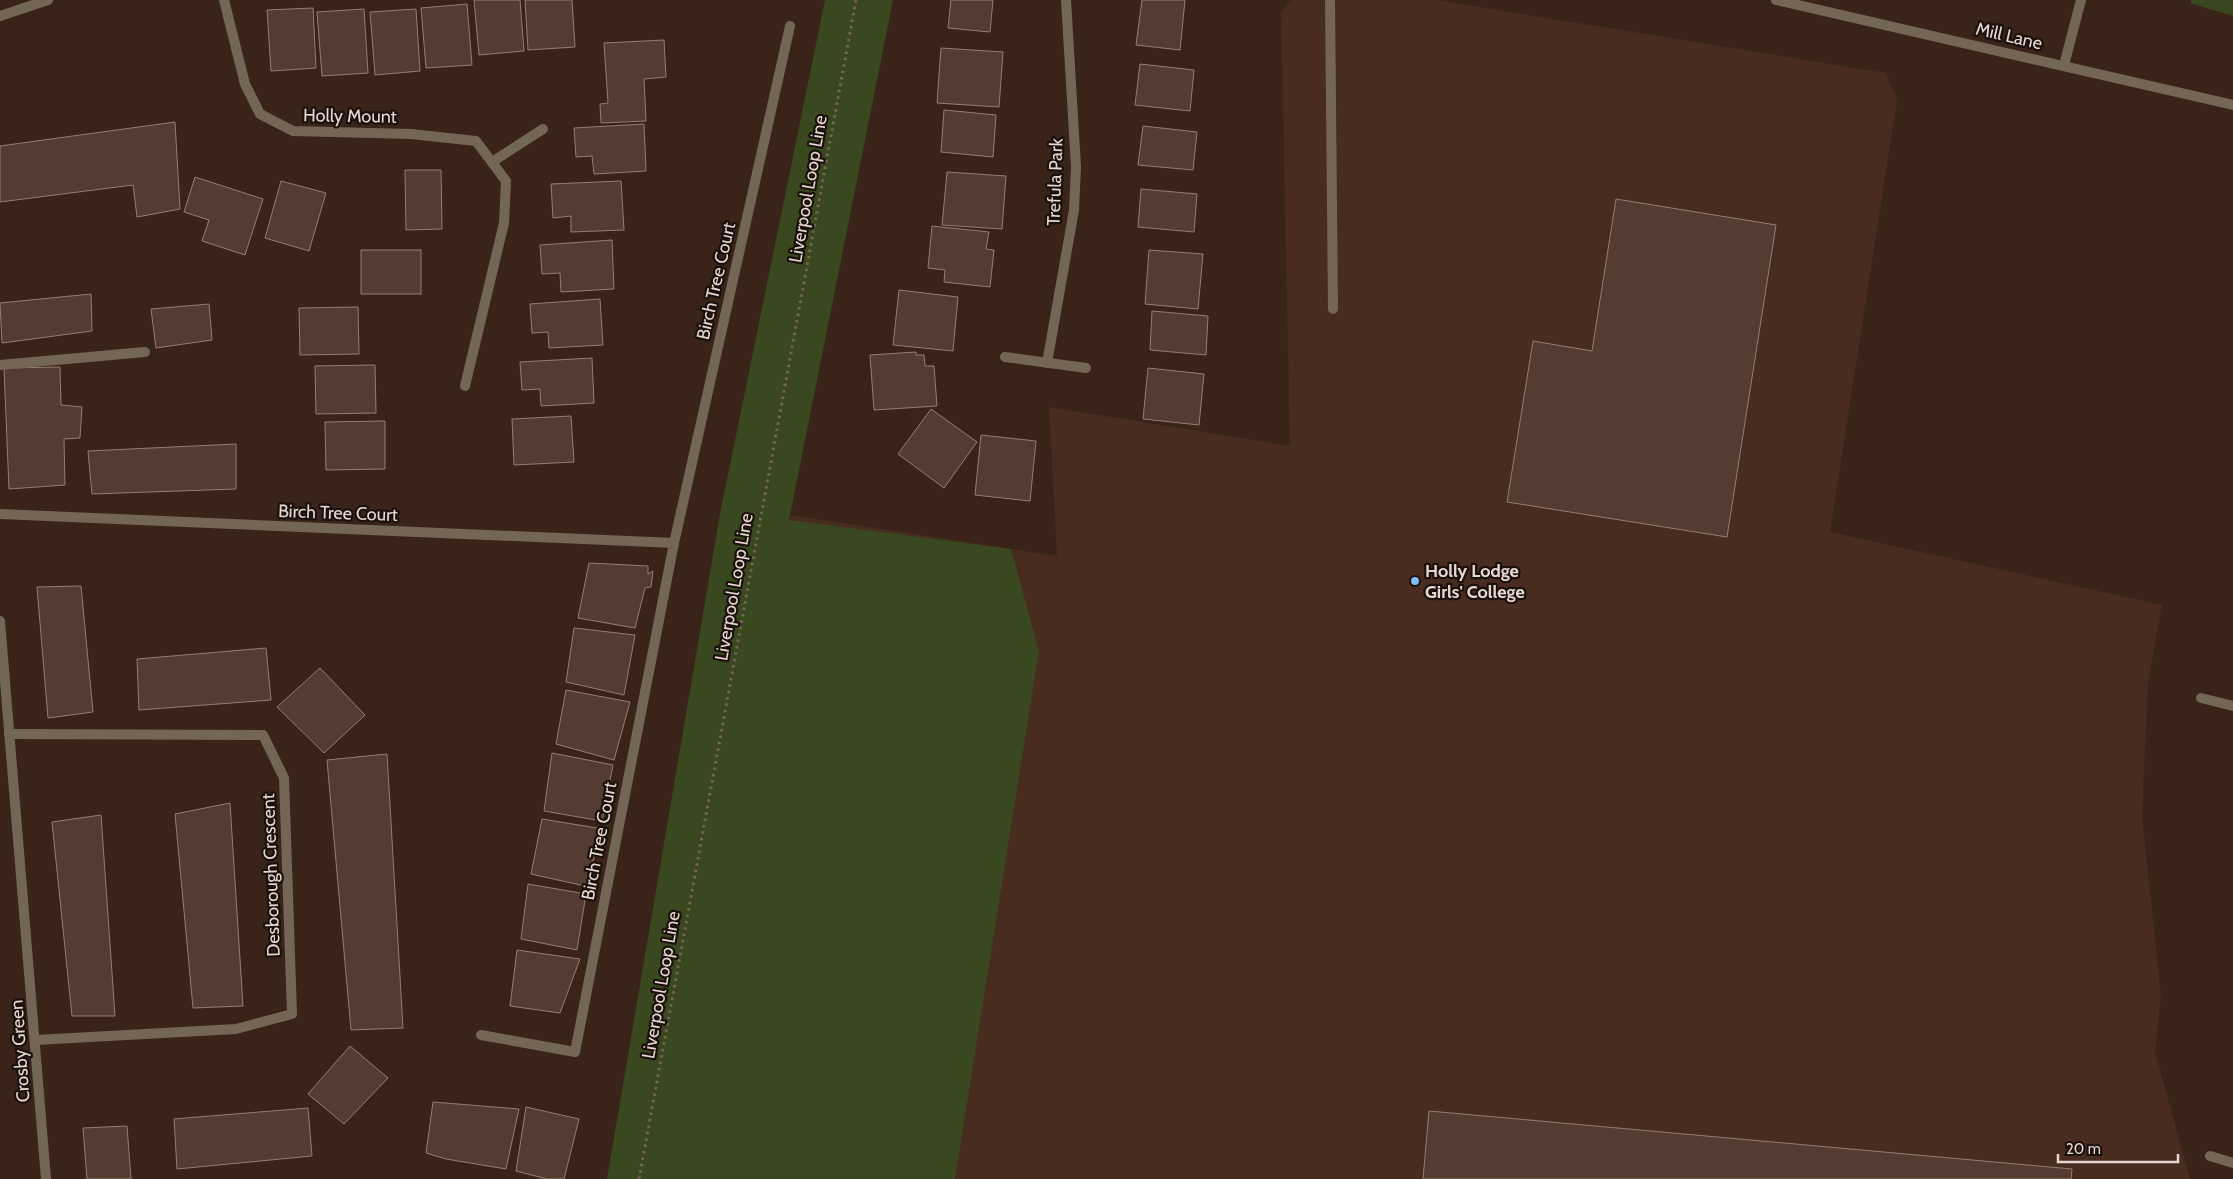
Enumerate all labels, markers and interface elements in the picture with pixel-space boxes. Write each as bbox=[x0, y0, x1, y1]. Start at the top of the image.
street label: Mill Lane bbox=[1974, 18, 2044, 54]
street label: Holly Mount bbox=[303, 104, 397, 128]
street label: Liverpool Loop Line bbox=[784, 114, 832, 264]
street label: Trefula Park bbox=[1042, 137, 1068, 226]
street label: Birch Tree Court bbox=[692, 220, 740, 342]
street label: Birch Tree Court bbox=[278, 500, 398, 526]
street label: Liverpool Loop Line bbox=[710, 512, 758, 662]
place label: Holly Lodge Girls' College bbox=[1425, 560, 1525, 603]
marker: Holly Lodge Girls' College bbox=[1409, 575, 1421, 587]
street label: Birch Tree Court bbox=[577, 780, 621, 902]
street label: Desborough Crescent bbox=[257, 793, 285, 957]
street label: Liverpool Loop Line bbox=[637, 910, 685, 1060]
street label: Crosby Green bbox=[5, 999, 35, 1103]
scale bar bbox=[2058, 1132, 2178, 1164]
text: 20 m bbox=[2066, 1140, 2101, 1158]

